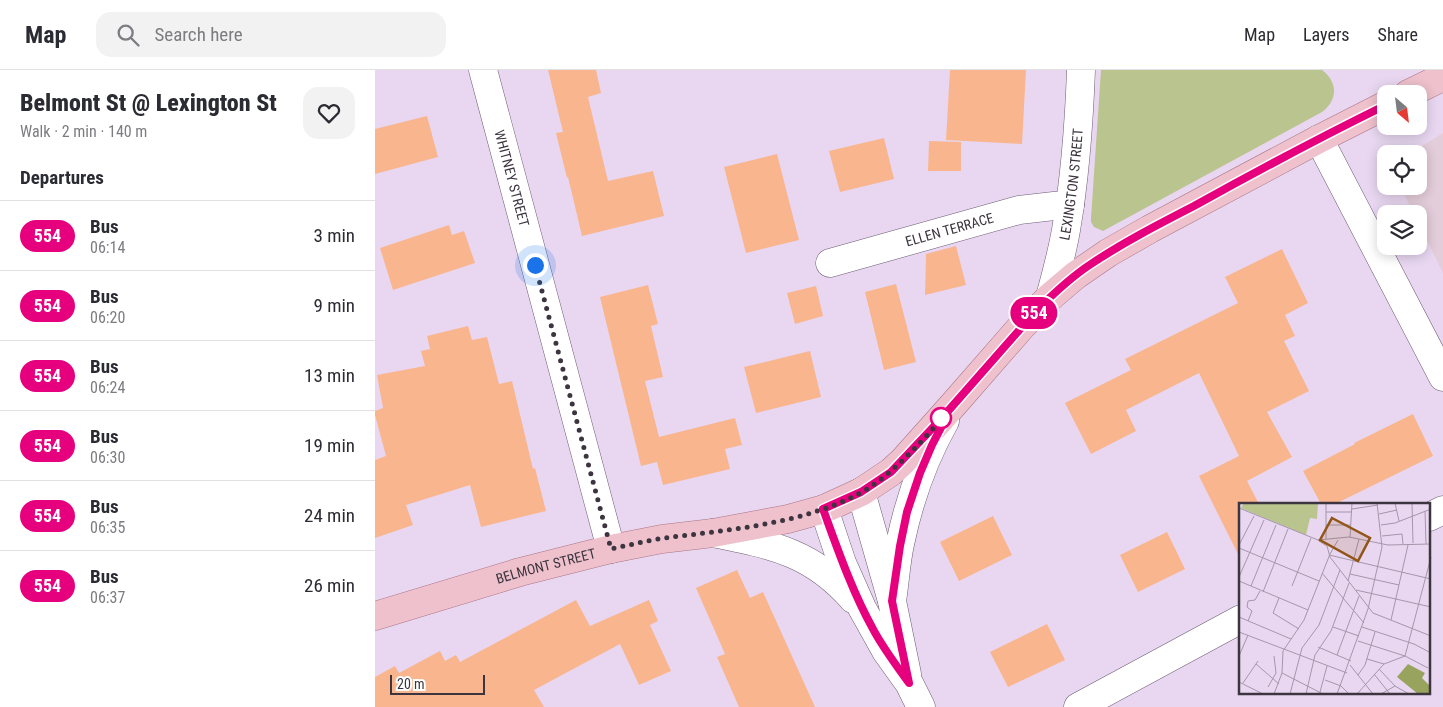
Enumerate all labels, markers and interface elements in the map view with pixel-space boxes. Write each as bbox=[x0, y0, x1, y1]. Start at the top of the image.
search box bbox=[96, 12, 446, 57]
text: Map bbox=[25, 21, 66, 49]
icon: search bbox=[114, 21, 142, 49]
text: Search here bbox=[154, 23, 243, 46]
text: Map bbox=[1244, 24, 1275, 45]
text: Layers bbox=[1303, 24, 1350, 45]
text: Share bbox=[1378, 24, 1418, 45]
north arrow bbox=[1377, 85, 1427, 135]
map controls bbox=[1377, 85, 1427, 255]
button: heart bbox=[303, 87, 355, 139]
text: Belmont St @ Lexington St bbox=[20, 89, 277, 117]
text: Walk · 2 min · 140 m bbox=[20, 122, 147, 141]
street label: WHITNEY STREET bbox=[491, 128, 532, 228]
street label: LEXINGTON STREET bbox=[1056, 128, 1086, 242]
button: locate bbox=[1377, 145, 1427, 195]
text: Departures bbox=[20, 166, 104, 189]
button: layers bbox=[1377, 205, 1427, 255]
street label: ELLEN TERRACE bbox=[903, 210, 995, 250]
text: Bus bbox=[90, 215, 119, 238]
text: 3 min bbox=[313, 224, 355, 247]
text: 554 bbox=[34, 225, 61, 246]
text: 06:14 bbox=[90, 238, 125, 257]
your location bbox=[523, 253, 548, 278]
text: Bus bbox=[90, 285, 119, 308]
text: 9 min bbox=[313, 294, 355, 317]
text: 554 bbox=[34, 295, 61, 316]
line badge: 554 bbox=[1005, 297, 1063, 329]
text: 554 bbox=[1020, 302, 1048, 323]
text: 06:20 bbox=[90, 308, 125, 327]
text: Bus bbox=[90, 355, 119, 378]
text: 13 min bbox=[304, 364, 355, 387]
text: 554 bbox=[34, 365, 61, 386]
text: 06:24 bbox=[90, 378, 125, 397]
unlabelled marker bbox=[930, 407, 952, 429]
text: Bus bbox=[90, 425, 119, 448]
text: 19 min bbox=[304, 434, 355, 457]
text: 554 bbox=[34, 435, 61, 456]
text: 06:30 bbox=[90, 448, 125, 467]
text: Bus bbox=[90, 495, 119, 518]
inset map bbox=[1239, 503, 1431, 694]
text: 24 min bbox=[304, 504, 355, 527]
text: 554 bbox=[34, 505, 61, 526]
text: 06:35 bbox=[90, 518, 125, 537]
street label: BELMONT STREET bbox=[494, 545, 597, 587]
text: Bus bbox=[90, 565, 119, 588]
text: 26 min bbox=[304, 574, 355, 597]
text: 554 bbox=[34, 575, 61, 596]
text: 06:37 bbox=[90, 588, 125, 607]
scale bar bbox=[390, 672, 485, 695]
text: 20 m bbox=[397, 676, 425, 692]

